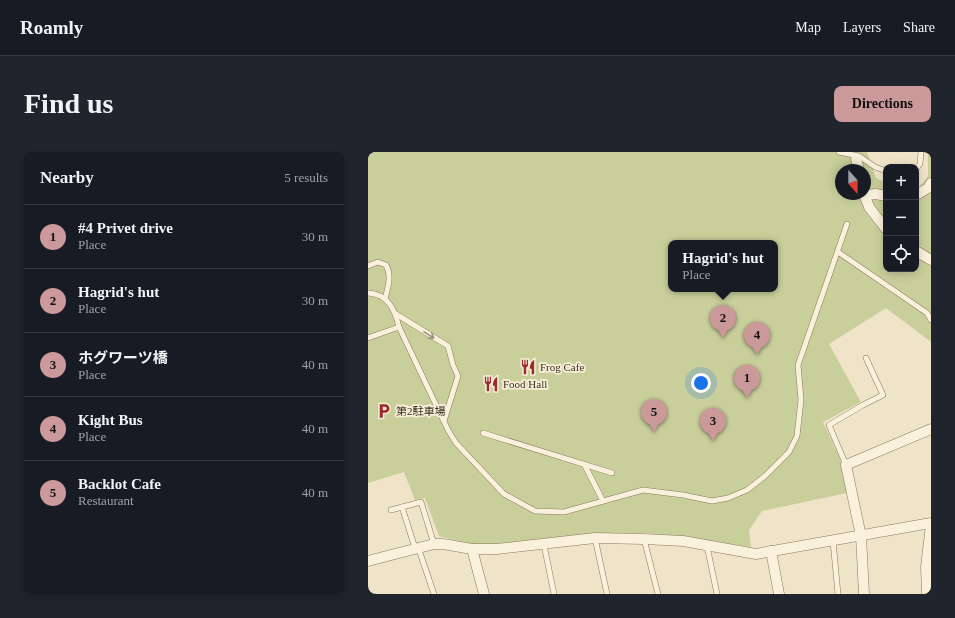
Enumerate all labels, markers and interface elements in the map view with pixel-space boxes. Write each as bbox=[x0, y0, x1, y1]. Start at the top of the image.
text: Roamly bbox=[20, 17, 83, 38]
text: Map bbox=[795, 20, 821, 35]
text: Layers bbox=[843, 20, 881, 35]
text: Share bbox=[903, 20, 935, 35]
button: Directions bbox=[834, 86, 931, 122]
text: Find us bbox=[24, 88, 114, 119]
north arrow bbox=[835, 164, 871, 200]
map controls bbox=[883, 164, 919, 272]
button: + bbox=[883, 164, 919, 200]
text: Nearby bbox=[40, 168, 94, 187]
text: 5 results bbox=[284, 170, 328, 185]
button: − bbox=[883, 200, 919, 236]
text: #4 Privet drive bbox=[78, 220, 173, 236]
text: 1 bbox=[50, 229, 56, 244]
text: 30 m bbox=[302, 229, 328, 244]
button: locate bbox=[883, 236, 919, 272]
text: Place bbox=[78, 237, 106, 252]
popup bbox=[668, 240, 778, 292]
text: Hagrid's hut bbox=[682, 250, 764, 266]
text: Place bbox=[682, 267, 711, 282]
text: Hagrid's hut bbox=[78, 284, 159, 300]
text: 2 bbox=[50, 293, 56, 308]
text: 30 m bbox=[302, 293, 328, 308]
text: Place bbox=[78, 301, 106, 316]
pin: 2 bbox=[710, 305, 736, 338]
pin: 4 bbox=[744, 322, 770, 355]
one-way arrow bbox=[424, 330, 435, 339]
text: ホグワーツ橋 bbox=[78, 350, 168, 366]
text: 3 bbox=[50, 357, 56, 372]
text: 40 m bbox=[302, 357, 328, 372]
restaurant icon: Frog Cafe bbox=[519, 358, 537, 376]
place label: Frog Cafe bbox=[540, 361, 584, 373]
pin: 1 bbox=[734, 365, 760, 398]
text: Place bbox=[78, 367, 106, 382]
your location bbox=[691, 373, 711, 393]
restaurant icon: Food Hall bbox=[482, 375, 500, 393]
place label: Food Hall bbox=[503, 378, 547, 390]
pin: 5 bbox=[641, 399, 667, 432]
parking icon: 第2駐車場 bbox=[375, 402, 393, 420]
place label: 第2駐車場 bbox=[396, 405, 446, 417]
pin: 3 bbox=[700, 408, 726, 441]
text: Kight Bus bbox=[78, 412, 143, 428]
text: 4 bbox=[50, 421, 56, 436]
text: 40 m bbox=[302, 421, 328, 436]
text: Place bbox=[78, 429, 106, 444]
text: Backlot Cafe bbox=[78, 476, 161, 492]
text: 5 bbox=[50, 485, 56, 500]
text: 40 m bbox=[302, 485, 328, 500]
text: Restaurant bbox=[78, 493, 134, 508]

